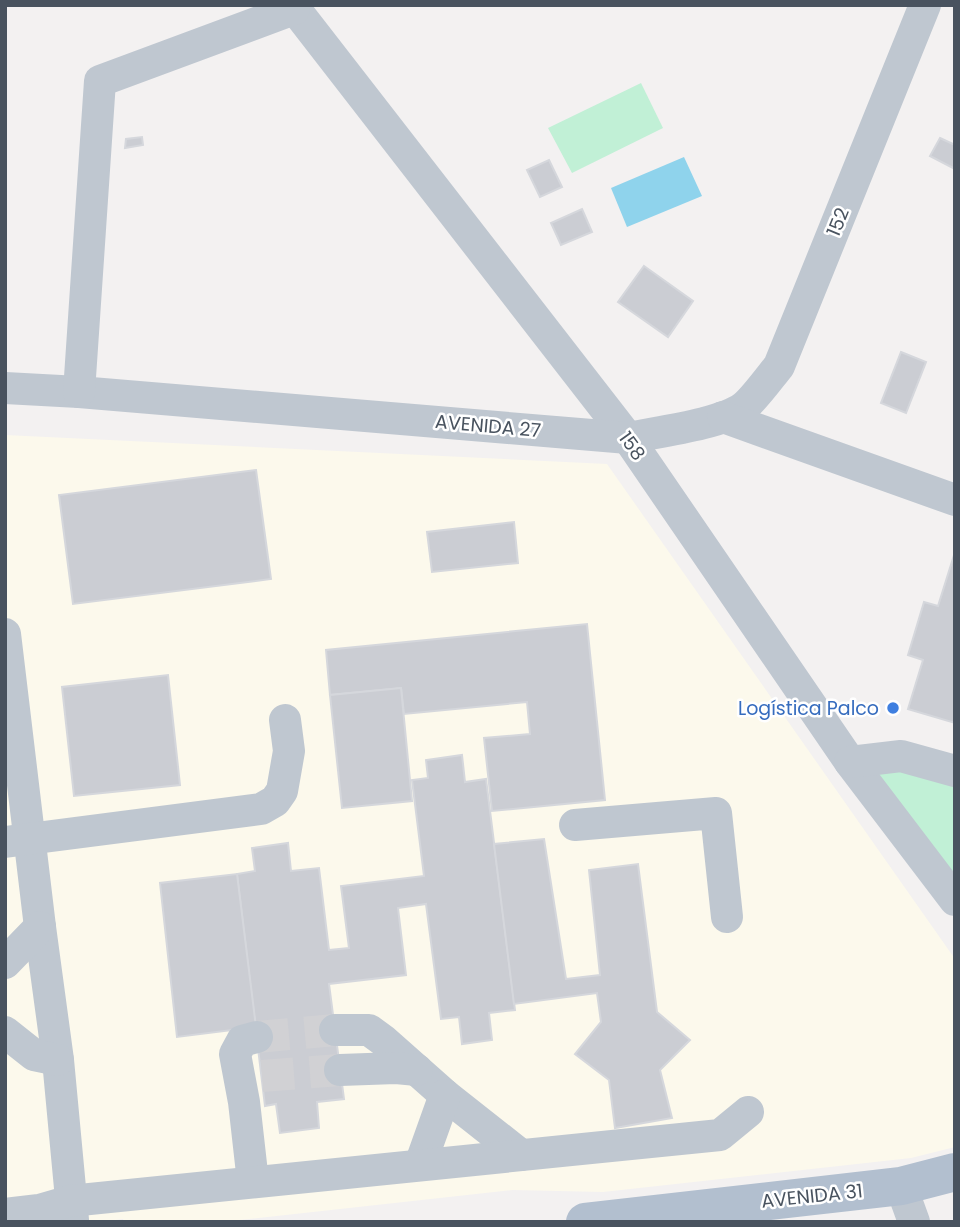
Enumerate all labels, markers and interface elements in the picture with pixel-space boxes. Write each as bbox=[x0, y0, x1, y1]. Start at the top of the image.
street label: 152 bbox=[820, 203, 856, 240]
street label: AVENIDA 27 bbox=[434, 408, 542, 444]
street label: 158 bbox=[612, 426, 652, 466]
place label: Logística Palco bbox=[738, 695, 879, 722]
marker: Logística Palco bbox=[885, 700, 901, 716]
street label: AVENIDA 31 bbox=[760, 1177, 864, 1215]

